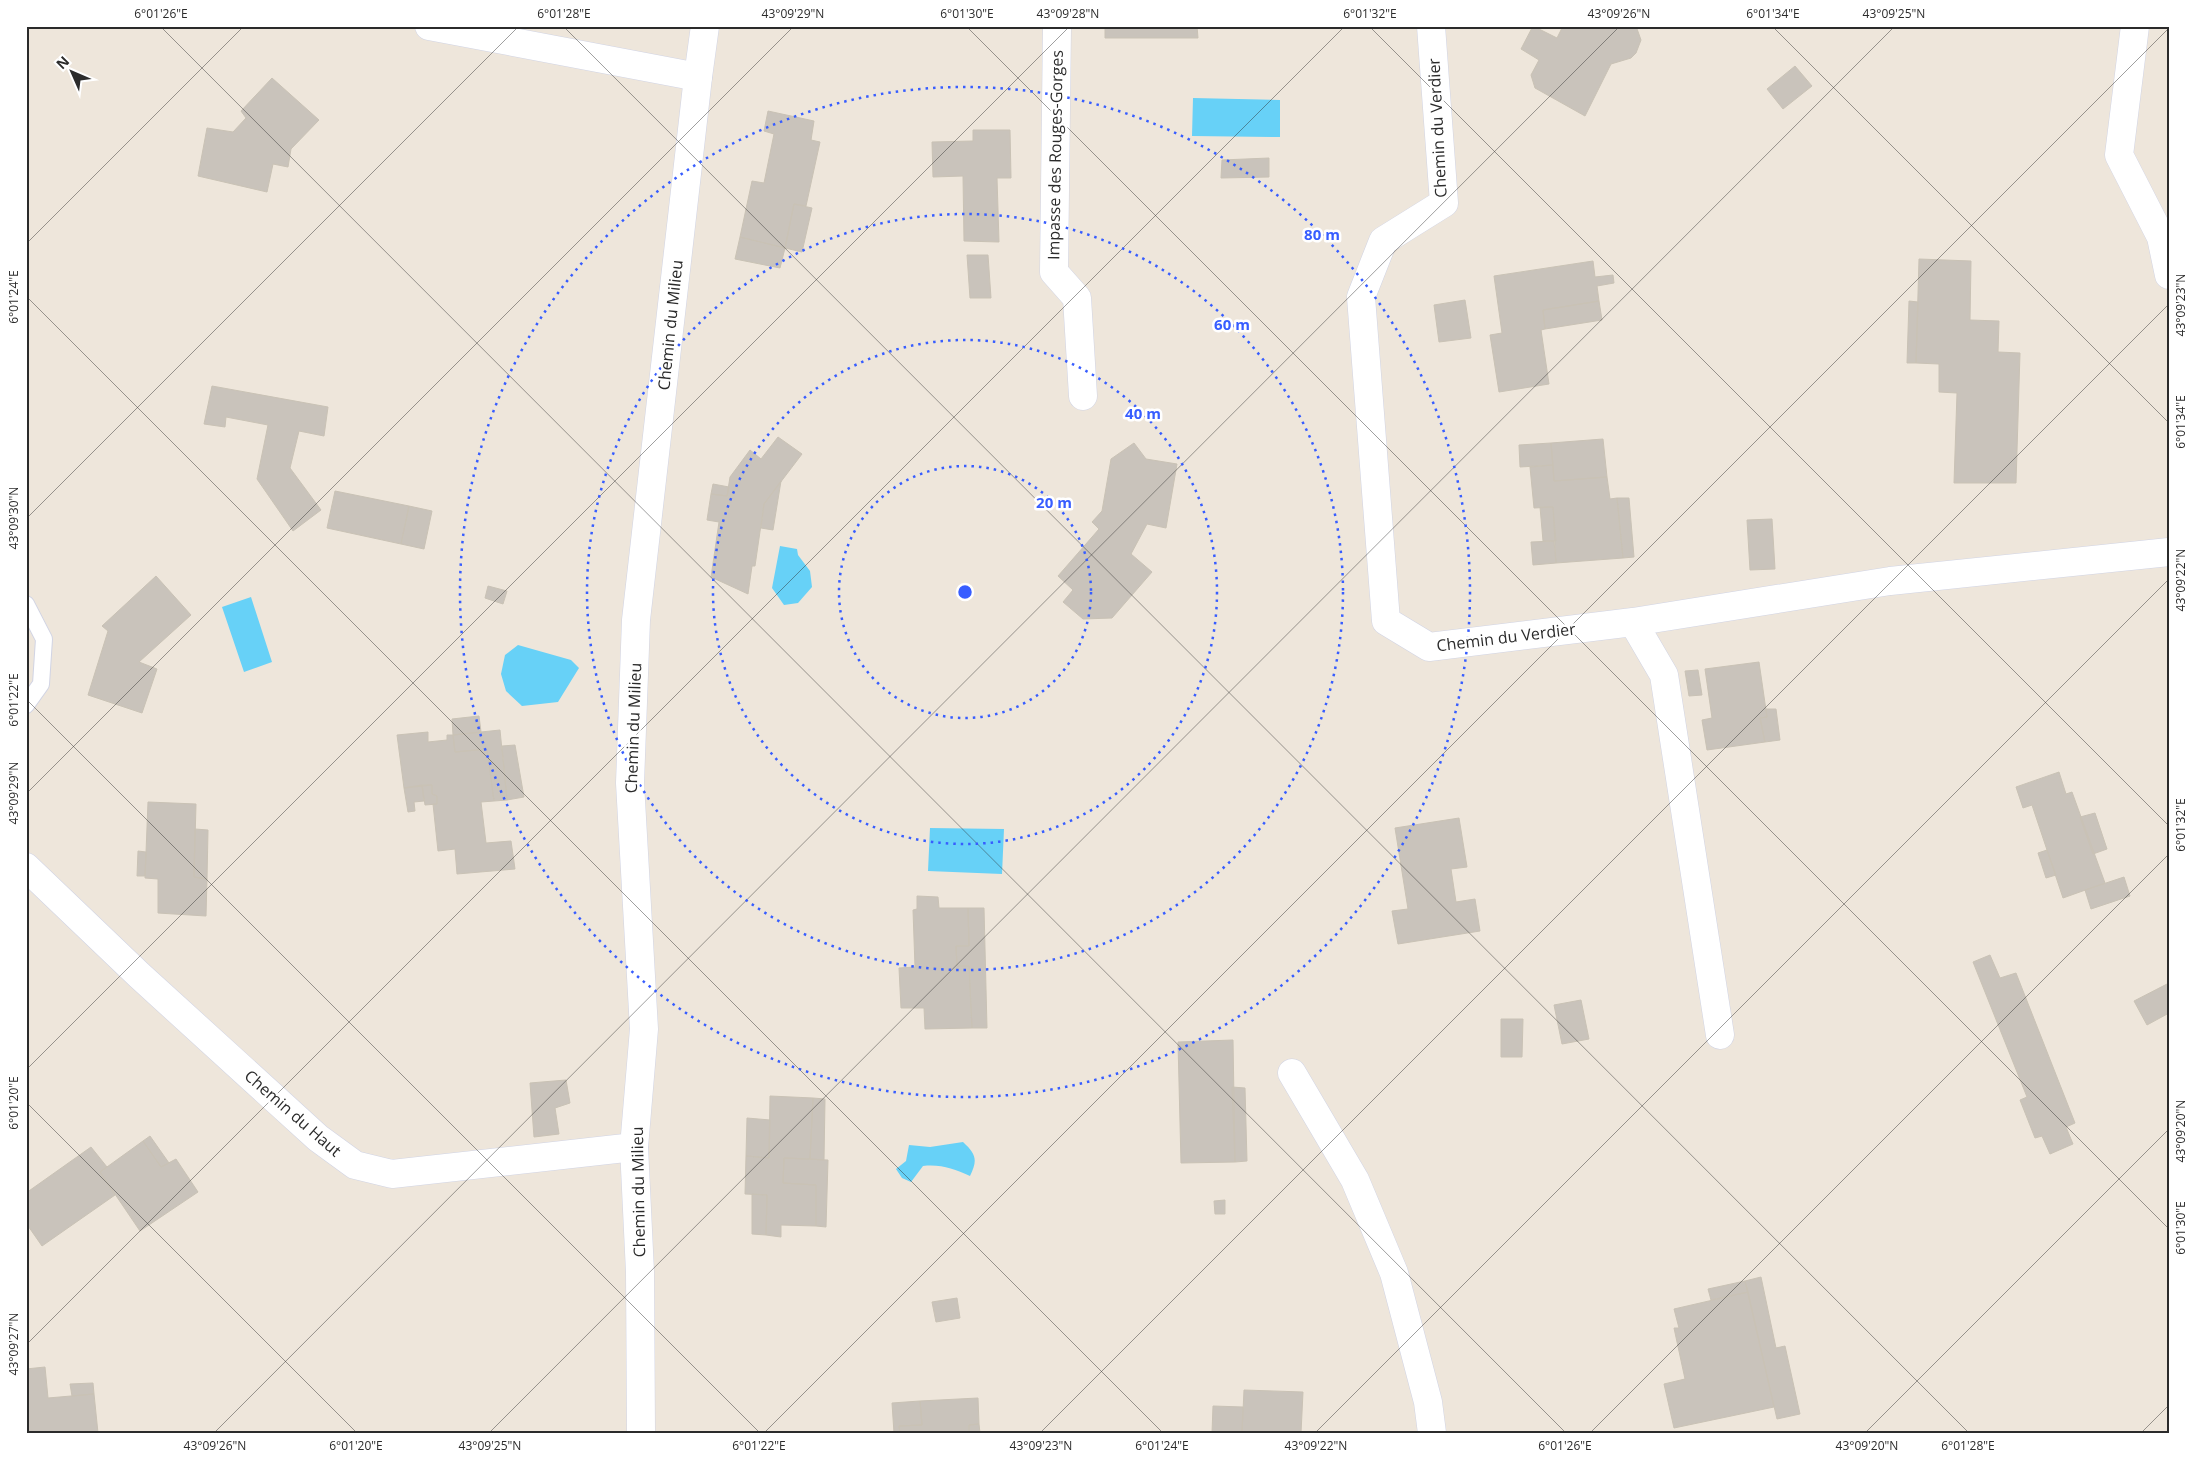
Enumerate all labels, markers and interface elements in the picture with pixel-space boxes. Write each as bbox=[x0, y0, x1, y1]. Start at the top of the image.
text: 6°01'26"E bbox=[134, 5, 188, 22]
text: 6°01'28"E bbox=[537, 5, 591, 22]
text: 43°09'29"N bbox=[762, 5, 824, 22]
text: 6°01'30"E bbox=[940, 5, 994, 22]
text: 43°09'28"N bbox=[1037, 5, 1099, 22]
text: 6°01'32"E bbox=[1343, 5, 1397, 22]
text: 43°09'26"N bbox=[1588, 5, 1650, 22]
text: 6°01'34"E bbox=[1746, 5, 1800, 22]
text: 43°09'25"N bbox=[1863, 5, 1925, 22]
north arrow bbox=[48, 48, 98, 98]
street label: Impasse des Rouges-Gorges bbox=[1042, 50, 1068, 260]
text: N bbox=[52, 52, 73, 73]
street label: Chemin du Verdier bbox=[1422, 57, 1452, 198]
text: 80 m bbox=[1304, 224, 1340, 244]
street label: Chemin du Milieu bbox=[652, 259, 688, 391]
text: 6°01'24"E bbox=[5, 270, 22, 324]
text: 43°09'23"N bbox=[2172, 274, 2189, 336]
text: 60 m bbox=[1214, 314, 1250, 334]
text: 6°01'34"E bbox=[2172, 395, 2189, 449]
text: 40 m bbox=[1125, 403, 1161, 423]
text: 43°09'30"N bbox=[5, 487, 22, 549]
text: 20 m bbox=[1036, 492, 1072, 512]
text: 43°09'22"N bbox=[2172, 549, 2189, 611]
centre of rings bbox=[956, 583, 974, 601]
street label: Chemin du Verdier bbox=[1435, 618, 1577, 656]
street label: Chemin du Milieu bbox=[620, 662, 646, 794]
text: 6°01'22"E bbox=[5, 673, 22, 727]
text: 43°09'29"N bbox=[5, 762, 22, 824]
text: 6°01'32"E bbox=[2172, 798, 2189, 852]
street label: Chemin du Haut bbox=[240, 1065, 346, 1161]
text: 6°01'20"E bbox=[5, 1076, 22, 1130]
text: 43°09'20"N bbox=[2172, 1100, 2189, 1162]
street label: Chemin du Milieu bbox=[626, 1126, 650, 1258]
text: 6°01'30"E bbox=[2172, 1201, 2189, 1255]
text: 43°09'27"N bbox=[5, 1313, 22, 1375]
text: 43°09'26"N bbox=[184, 1437, 246, 1454]
text: 6°01'20"E bbox=[329, 1437, 383, 1454]
text: 43°09'25"N bbox=[459, 1437, 521, 1454]
text: 6°01'22"E bbox=[732, 1437, 786, 1454]
text: 43°09'23"N bbox=[1010, 1437, 1072, 1454]
text: 6°01'24"E bbox=[1135, 1437, 1189, 1454]
text: 43°09'22"N bbox=[1285, 1437, 1347, 1454]
text: 6°01'26"E bbox=[1538, 1437, 1592, 1454]
text: 43°09'20"N bbox=[1836, 1437, 1898, 1454]
text: 6°01'28"E bbox=[1941, 1437, 1995, 1454]

